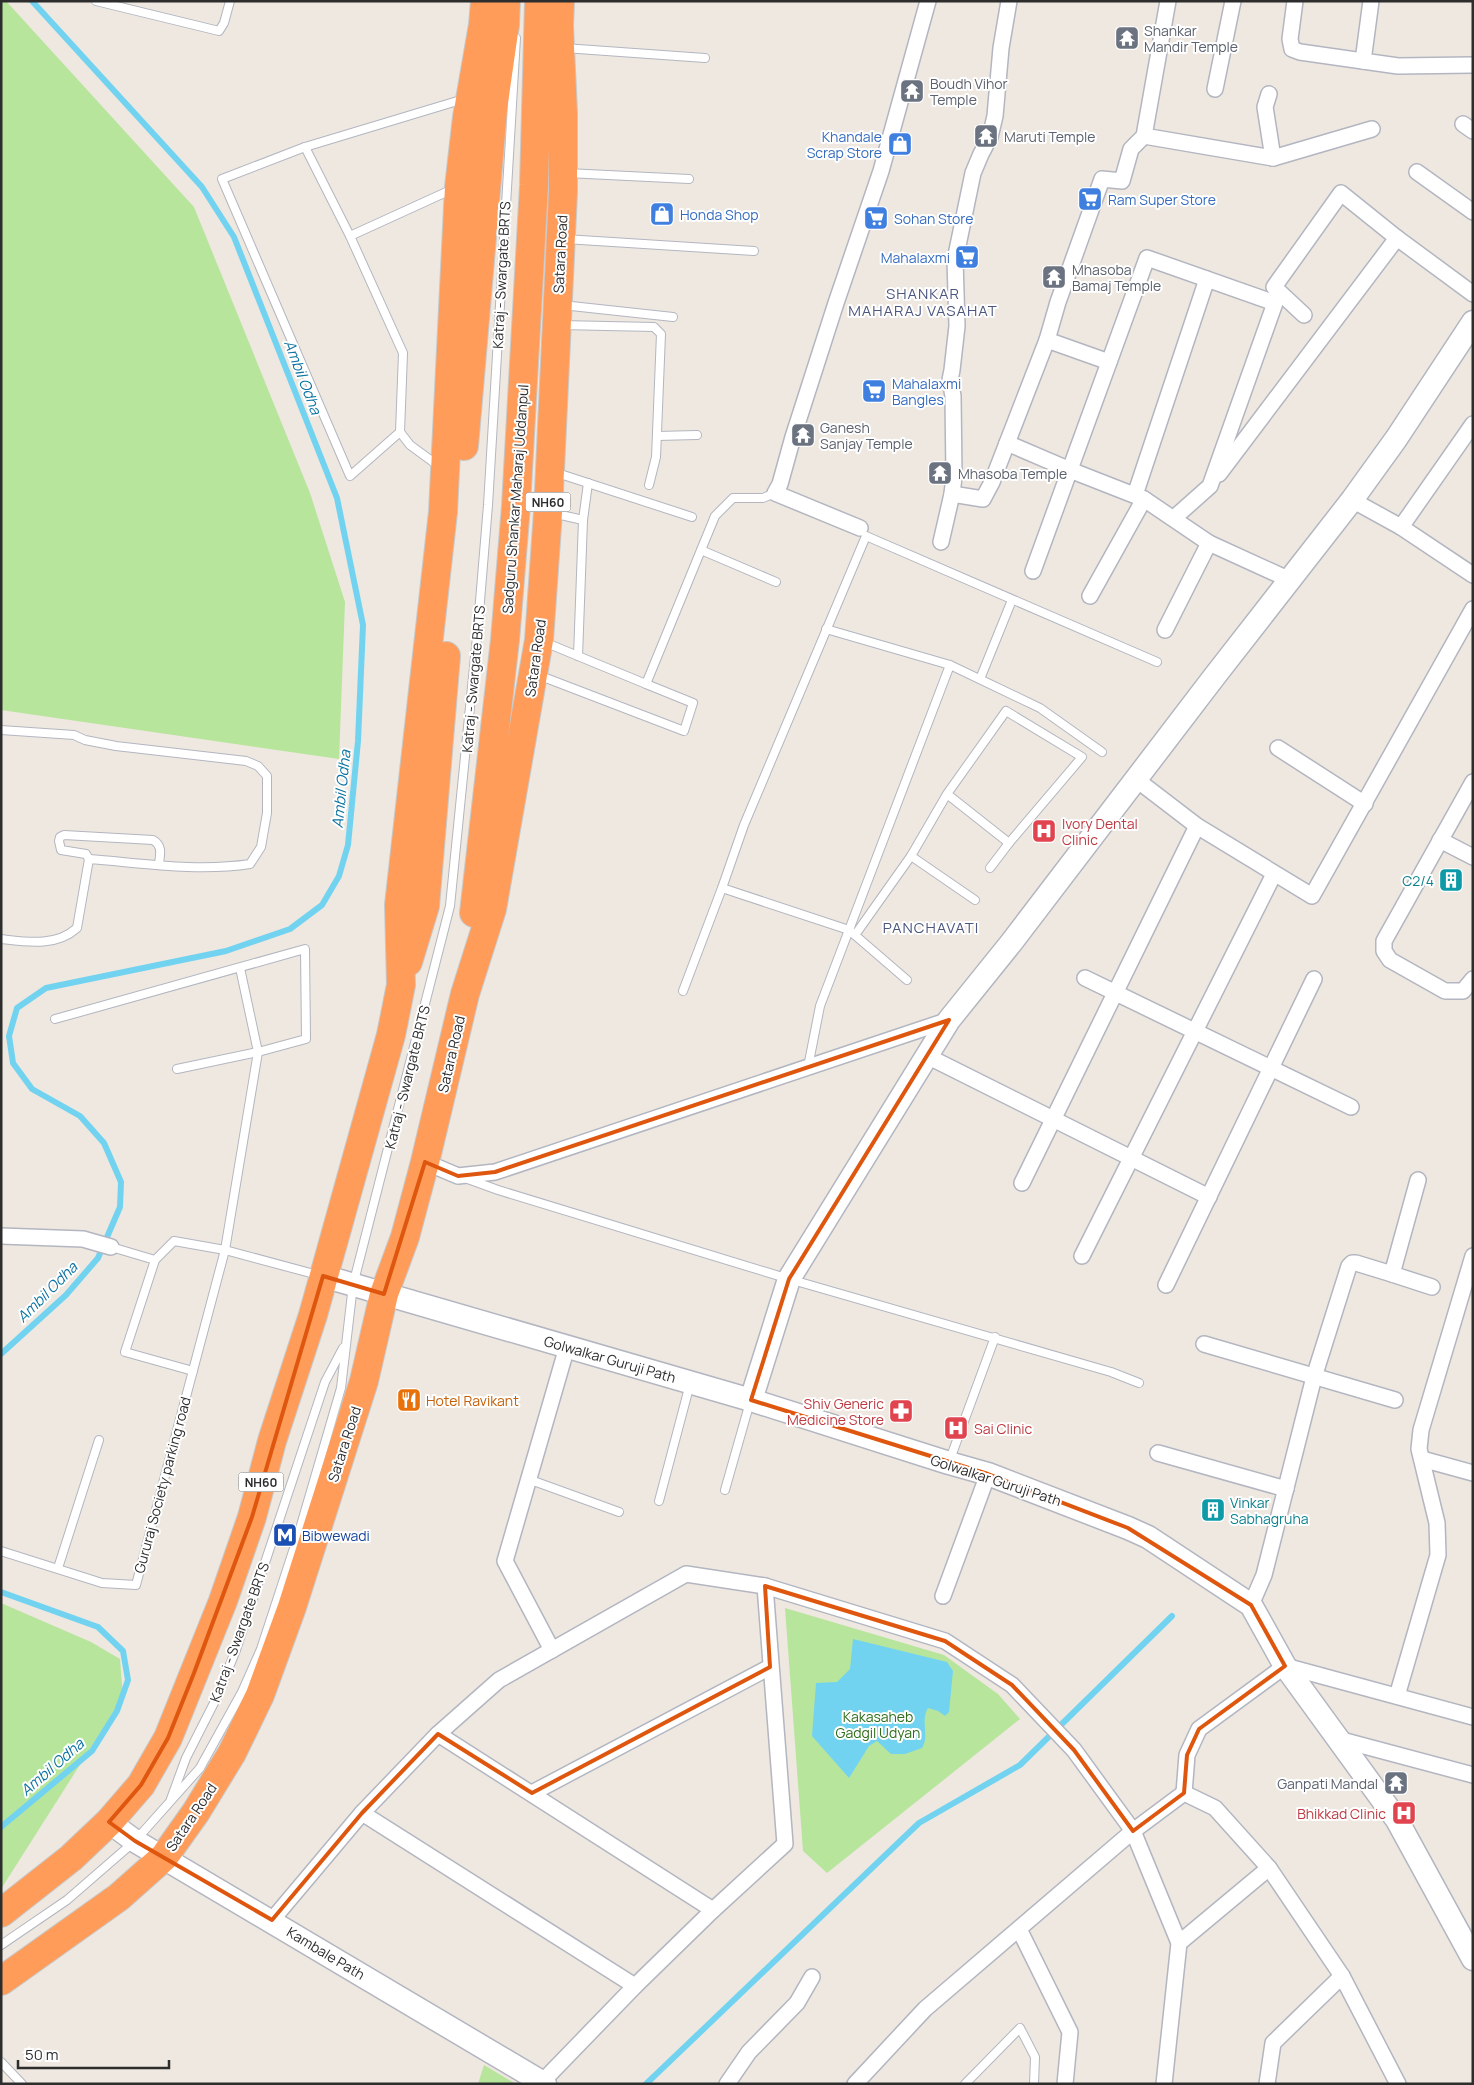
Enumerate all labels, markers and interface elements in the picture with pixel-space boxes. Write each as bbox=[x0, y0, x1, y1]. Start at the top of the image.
place label: Shankar Mandir Temple bbox=[1144, 21, 1238, 56]
temple icon: Shankar Mandir Temple bbox=[1114, 25, 1140, 51]
place label: Boudh Vihor Temple bbox=[930, 74, 1008, 109]
temple icon: Boudh Vihor Temple bbox=[899, 78, 925, 104]
temple icon: Maruti Temple bbox=[973, 123, 999, 149]
place label: Khandale Scrap Store bbox=[807, 127, 882, 162]
place label: Maruti Temple bbox=[1004, 127, 1095, 146]
shop icon: Khandale Scrap Store bbox=[887, 131, 913, 157]
supermarket icon: Ram Super Store bbox=[1077, 186, 1103, 212]
place label: Ram Super Store bbox=[1108, 190, 1216, 209]
street label: Katraj - Swargate BRTS bbox=[488, 200, 514, 349]
shop icon: Honda Shop bbox=[649, 201, 675, 227]
place label: Honda Shop bbox=[680, 205, 759, 224]
supermarket icon: Sohan Store bbox=[863, 205, 889, 231]
place label: Sohan Store bbox=[894, 209, 973, 228]
street label: Satara Road bbox=[548, 214, 572, 294]
supermarket icon: Mahalaxmi bbox=[954, 244, 980, 270]
place label: Mahalaxmi bbox=[881, 248, 950, 267]
place label: Mhasoba Bamaj Temple bbox=[1072, 260, 1161, 295]
temple icon: Mhasoba Bamaj Temple bbox=[1041, 264, 1067, 290]
district label: SHANKAR MAHARAJ VASAHAT bbox=[848, 283, 998, 321]
water label: Ambil Odha bbox=[279, 337, 327, 418]
place label: Mahalaxmi Bangles bbox=[892, 374, 961, 409]
supermarket icon: Mahalaxmi Bangles bbox=[861, 378, 887, 404]
street label: Sadguru Shankar Maharaj Uddanpul bbox=[498, 384, 532, 614]
place label: Ganesh Sanjay Temple bbox=[820, 418, 913, 453]
temple icon: Ganesh Sanjay Temple bbox=[790, 422, 816, 448]
temple icon: Mhasoba Temple bbox=[927, 460, 953, 486]
place label: Mhasoba Temple bbox=[958, 464, 1067, 483]
road number: NH60 bbox=[526, 492, 570, 512]
street label: Katraj - Swargate BRTS bbox=[457, 604, 489, 753]
street label: Satara Road bbox=[520, 618, 550, 698]
water label: Ambil Odha bbox=[326, 748, 356, 829]
place label: Ivory Dental Clinic bbox=[1062, 814, 1138, 849]
hospital icon: Ivory Dental Clinic bbox=[1031, 818, 1057, 844]
building icon: C2/4 bbox=[1438, 867, 1464, 893]
place label: C2/4 bbox=[1402, 871, 1434, 890]
district label: PANCHAVATI bbox=[883, 917, 979, 938]
street label: Katraj - Swargate BRTS bbox=[380, 1003, 434, 1151]
street label: Satara Road bbox=[433, 1014, 469, 1094]
water label: Ambil Odha bbox=[12, 1256, 83, 1327]
street label: Golwalkar Guruji Path bbox=[542, 1331, 678, 1387]
restaurant icon: Hotel Ravikant bbox=[396, 1387, 422, 1413]
place label: Hotel Ravikant bbox=[426, 1391, 519, 1410]
place label: Shiv Generic Medicine Store bbox=[787, 1394, 884, 1429]
street label: Gururaj Society parking road bbox=[129, 1395, 195, 1575]
pharmacy icon: Shiv Generic Medicine Store bbox=[888, 1398, 914, 1424]
street label: Satara Road bbox=[323, 1404, 365, 1484]
hospital icon: Sai Clinic bbox=[943, 1415, 969, 1441]
place label: Sai Clinic bbox=[974, 1419, 1033, 1438]
street label: Golwalkar Guruji Path bbox=[928, 1450, 1064, 1510]
road number: NH60 bbox=[238, 1472, 284, 1491]
place label: Vinkar Sabhagruha bbox=[1230, 1493, 1309, 1528]
building icon: Vinkar Sabhagruha bbox=[1200, 1497, 1226, 1523]
metro station icon: Bibwewadi bbox=[272, 1522, 298, 1548]
place label: Bibwewadi bbox=[302, 1526, 370, 1545]
street label: Katraj - Swargate BRTS bbox=[205, 1559, 273, 1705]
park label: Kakasaheb Gadgil Udyan bbox=[836, 1707, 920, 1742]
water label: Ambil Odha bbox=[16, 1733, 89, 1801]
temple icon: Ganpati Mandal bbox=[1383, 1770, 1409, 1796]
place label: Ganpati Mandal bbox=[1277, 1774, 1378, 1793]
street label: Satara Road bbox=[161, 1779, 221, 1855]
hospital icon: Bhikkad Clinic bbox=[1391, 1800, 1417, 1826]
place label: Bhikkad Clinic bbox=[1297, 1804, 1386, 1823]
street label: Kambale Path bbox=[283, 1922, 369, 1984]
scale bar bbox=[18, 2038, 169, 2070]
text: 50 m bbox=[25, 2044, 59, 2065]

